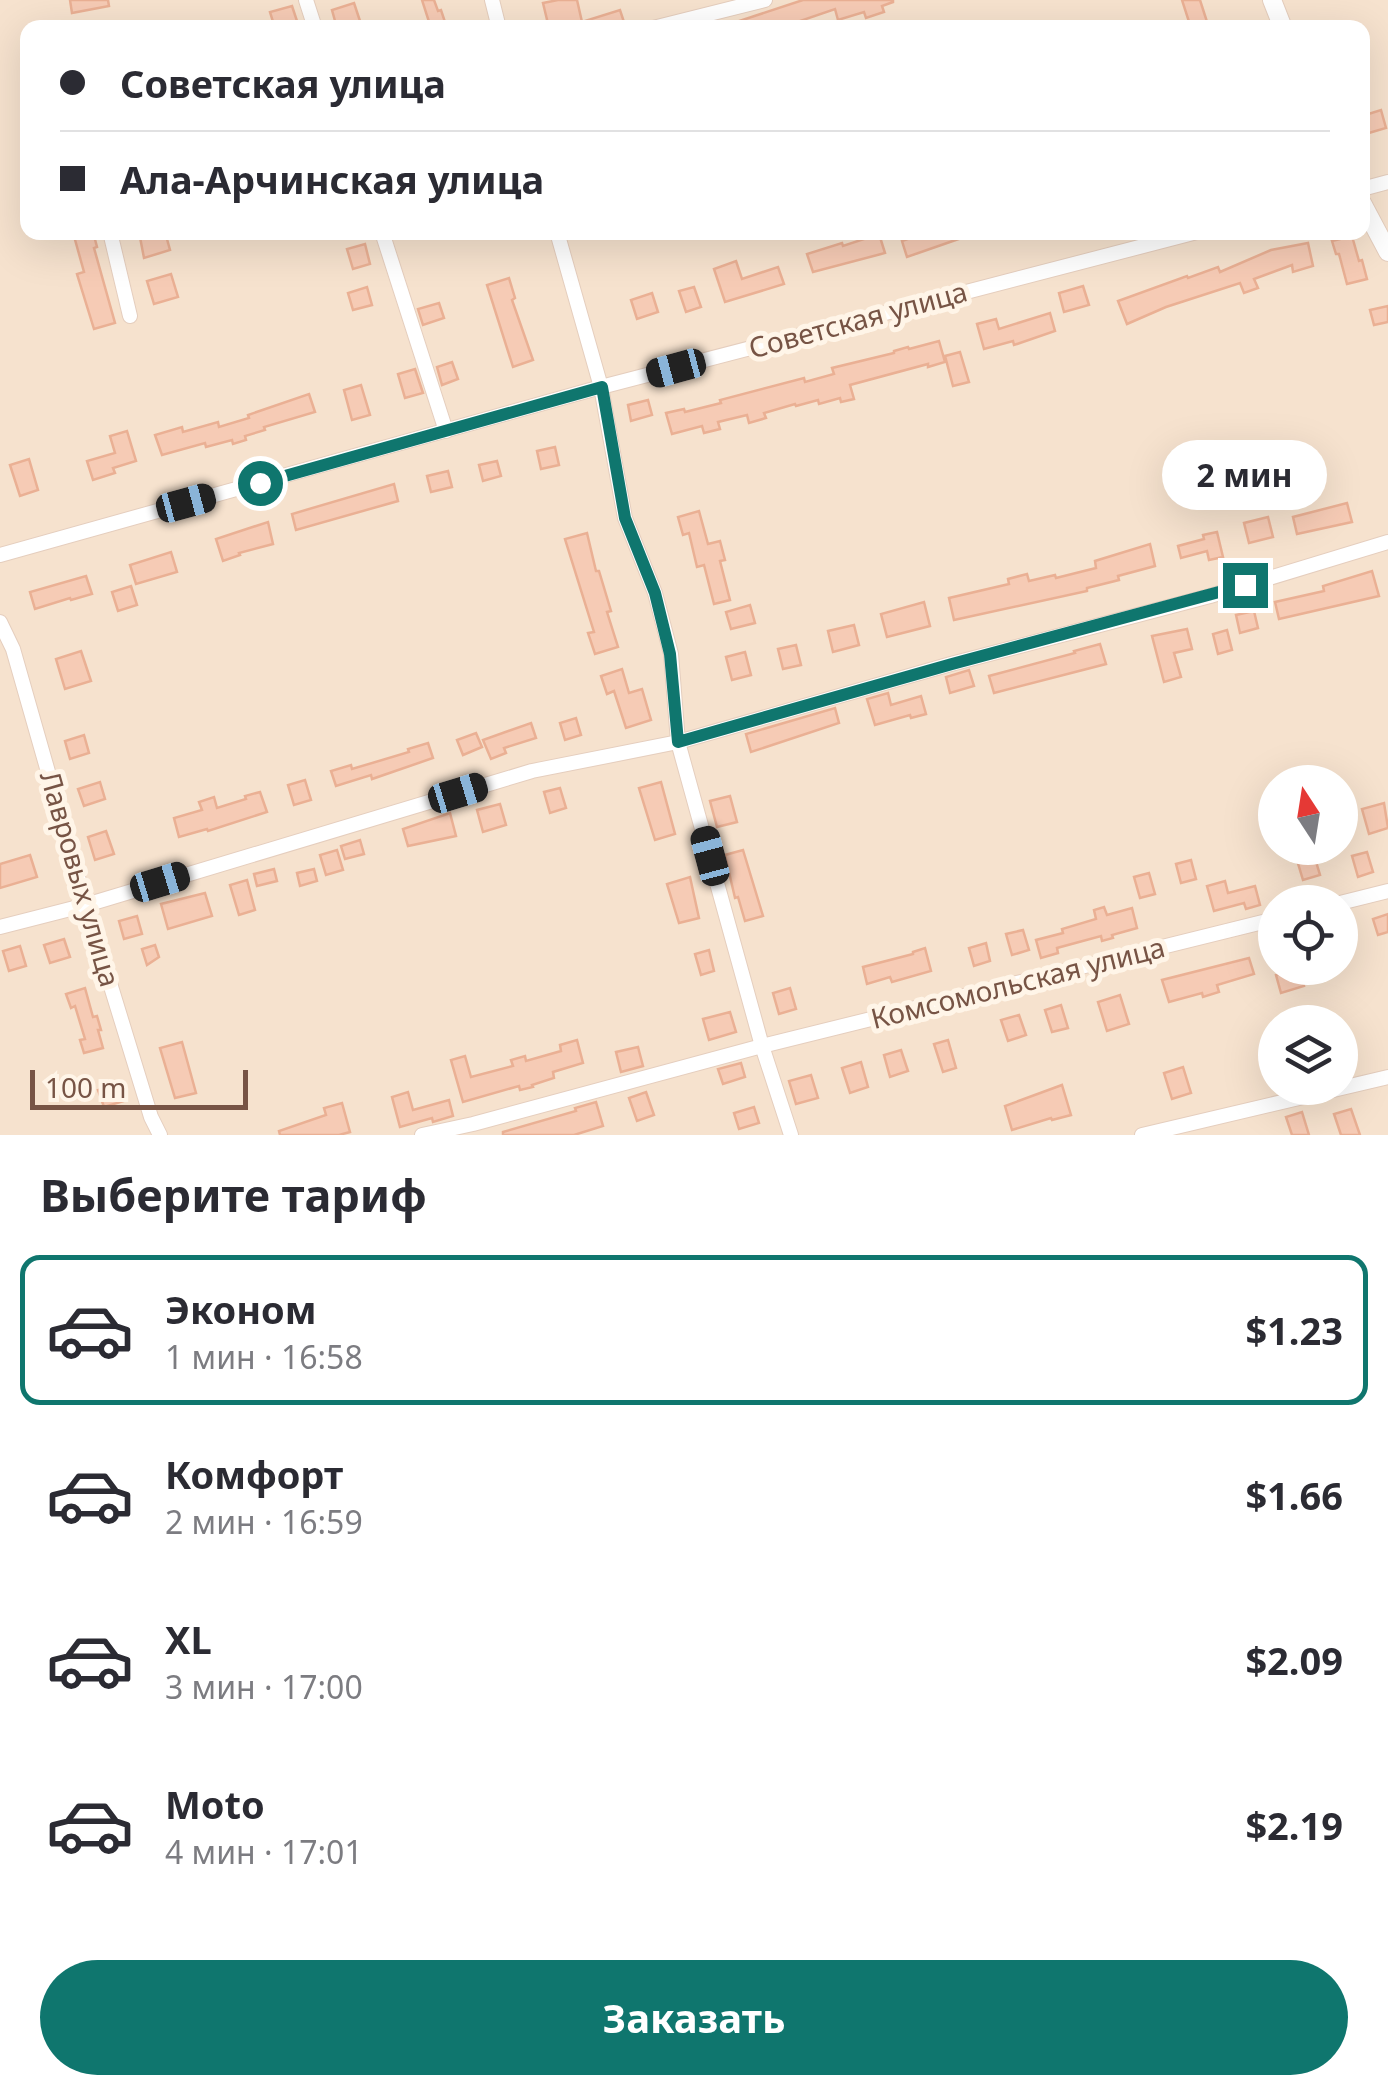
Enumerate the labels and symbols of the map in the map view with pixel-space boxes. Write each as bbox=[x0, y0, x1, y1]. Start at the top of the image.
street label: Советская улица bbox=[744, 272, 971, 366]
car bbox=[643, 346, 709, 390]
callout: 2 мин bbox=[1162, 440, 1328, 510]
route start bbox=[238, 461, 283, 506]
car bbox=[153, 481, 219, 525]
route end bbox=[1223, 563, 1268, 608]
north arrow bbox=[1258, 765, 1358, 865]
street label: Лавровых улица bbox=[32, 767, 130, 991]
car bbox=[425, 770, 491, 816]
car bbox=[688, 823, 732, 889]
car bbox=[127, 859, 193, 905]
street label: Комсомольская улица bbox=[867, 927, 1169, 1037]
scale bar bbox=[30, 1065, 248, 1110]

